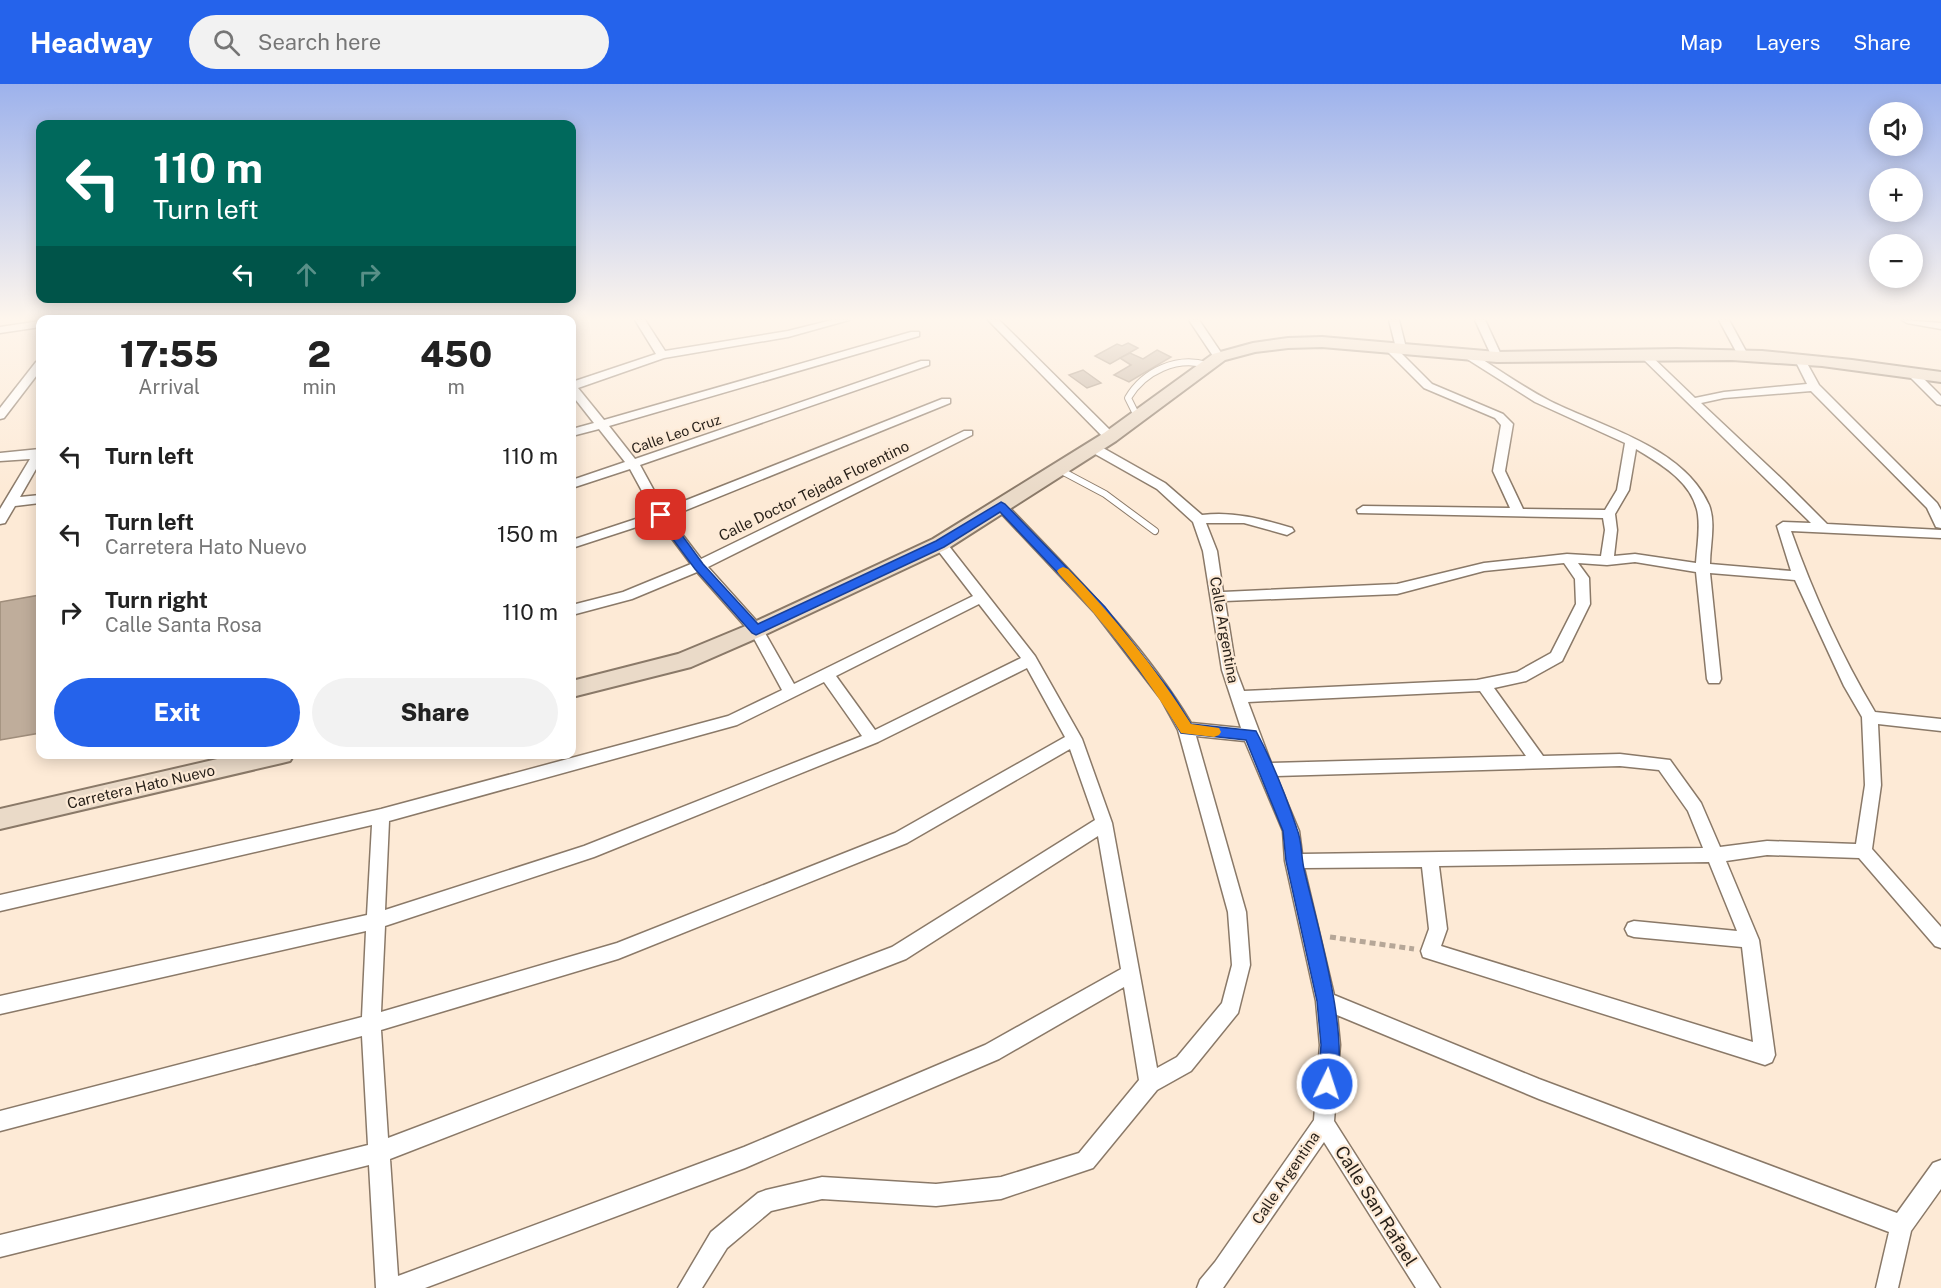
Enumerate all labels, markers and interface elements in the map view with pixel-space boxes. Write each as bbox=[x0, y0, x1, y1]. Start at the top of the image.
search box bbox=[189, 15, 609, 69]
text: Headway bbox=[30, 26, 153, 59]
icon: search bbox=[210, 26, 243, 59]
text: Search here bbox=[258, 29, 381, 55]
text: Map bbox=[1680, 30, 1723, 55]
text: Layers bbox=[1756, 30, 1820, 55]
text: Share bbox=[1853, 30, 1911, 55]
map controls bbox=[1869, 102, 1923, 288]
button: sound bbox=[1869, 102, 1923, 156]
text: 110 m bbox=[153, 143, 263, 192]
icon: left bbox=[54, 144, 132, 222]
button: + bbox=[1869, 168, 1923, 222]
text: Turn left bbox=[153, 193, 259, 225]
button: − bbox=[1869, 234, 1923, 288]
icon: left bbox=[227, 258, 260, 291]
icon: ahead bbox=[290, 258, 323, 291]
icon: right bbox=[353, 258, 386, 291]
text: 17:55 bbox=[120, 333, 219, 375]
text: 2 bbox=[308, 333, 331, 375]
text: 450 bbox=[420, 333, 492, 375]
text: Arrival bbox=[138, 375, 200, 399]
text: min bbox=[302, 375, 336, 399]
text: m bbox=[447, 375, 465, 399]
street label: Calle Leo Cruz bbox=[629, 411, 723, 457]
street label: Calle Doctor Tejada Florentino bbox=[716, 437, 912, 544]
icon: left bbox=[54, 440, 87, 473]
text: Turn left bbox=[105, 443, 194, 469]
text: 110 m bbox=[502, 443, 558, 469]
pin bbox=[635, 489, 686, 540]
icon: arrive bbox=[644, 498, 677, 531]
text: Turn left bbox=[105, 509, 194, 535]
icon: left bbox=[54, 518, 87, 551]
text: 150 m bbox=[497, 521, 558, 547]
text: Carretera Hato Nuevo bbox=[105, 535, 307, 559]
street label: Calle Argentina bbox=[1207, 575, 1242, 684]
text: Turn right bbox=[105, 587, 208, 613]
icon: right bbox=[54, 596, 87, 629]
text: 110 m bbox=[502, 599, 558, 625]
text: Calle Santa Rosa bbox=[105, 613, 262, 637]
button: Exit bbox=[54, 678, 300, 747]
button: Share bbox=[312, 678, 558, 747]
street label: Carretera Hato Nuevo bbox=[65, 761, 217, 812]
position arrow bbox=[1295, 1052, 1359, 1116]
street label: Calle Argentina bbox=[1248, 1128, 1323, 1227]
street label: Calle San Rafael bbox=[1331, 1142, 1422, 1270]

